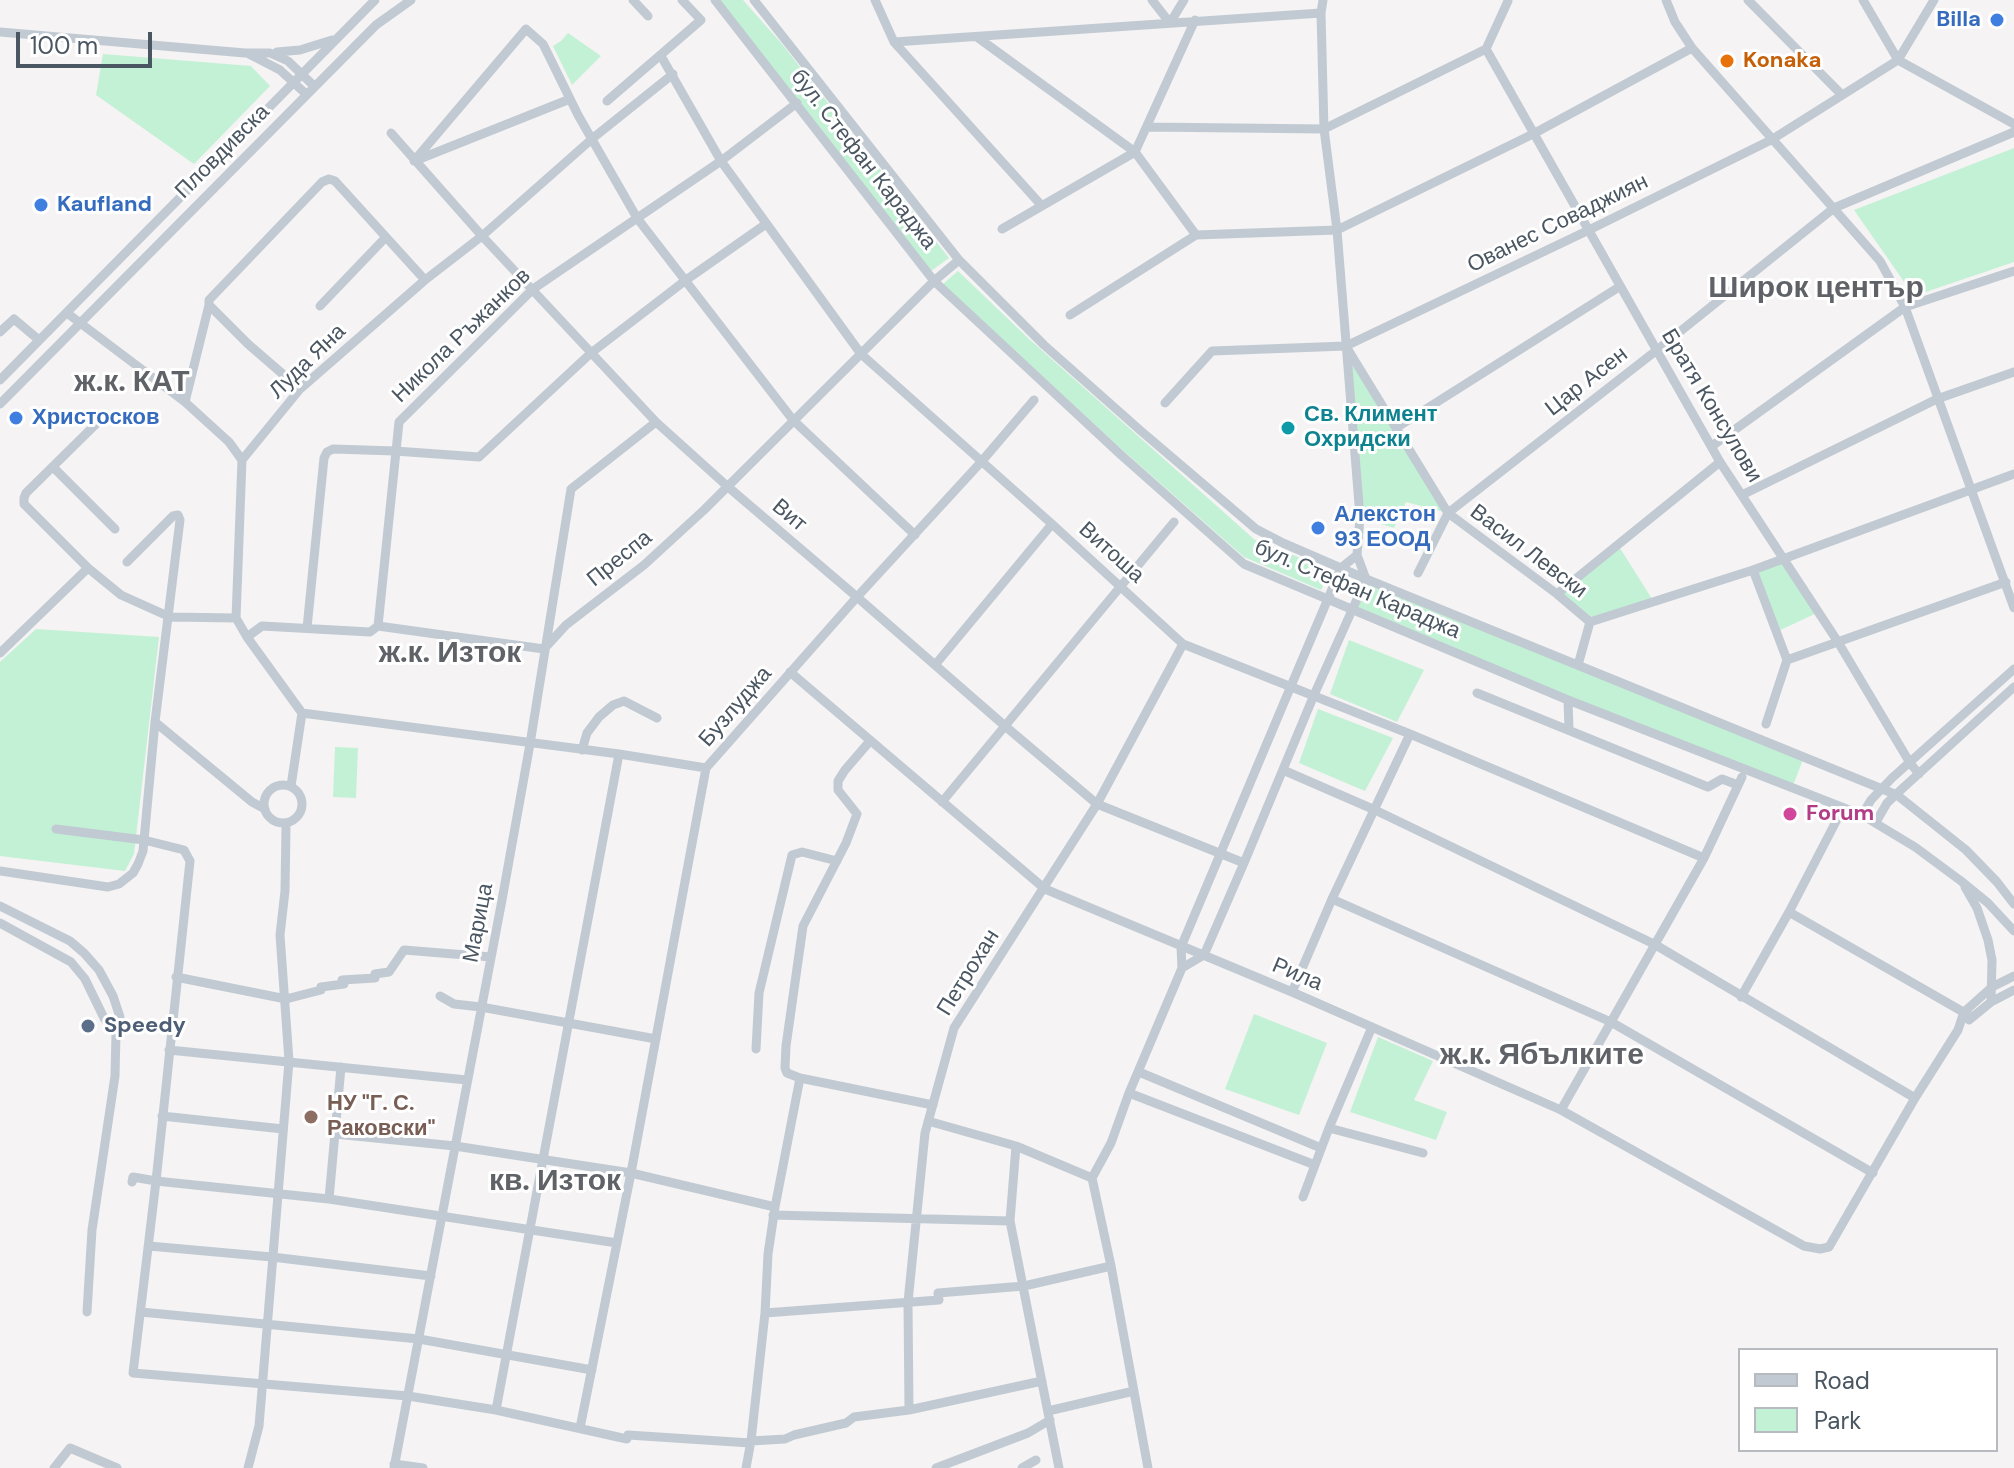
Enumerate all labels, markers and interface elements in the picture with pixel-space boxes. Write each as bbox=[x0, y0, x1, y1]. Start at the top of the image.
place label: Billa bbox=[1936, 7, 1981, 33]
marker: Billa bbox=[1988, 11, 2006, 29]
scale bar bbox=[20, 16, 156, 66]
text: 100 m bbox=[30, 30, 98, 61]
place label: Konaka bbox=[1743, 48, 1821, 74]
marker: Konaka bbox=[1718, 52, 1736, 70]
street label: бул. Стефан Караджа bbox=[784, 65, 942, 255]
street label: Пловдивска bbox=[170, 99, 276, 205]
street label: Ованес Соваджиян bbox=[1463, 169, 1653, 279]
place label: Kaufland bbox=[57, 192, 152, 218]
marker: Kaufland bbox=[32, 196, 50, 214]
street label: Никола Ръжанков bbox=[387, 263, 537, 409]
district label: Широк център bbox=[1708, 271, 1924, 307]
street label: Луда Яна bbox=[264, 319, 352, 405]
street label: Братя Консулови bbox=[1655, 325, 1767, 487]
street label: Цар Асен bbox=[1541, 342, 1633, 422]
district label: ж.к. КАТ bbox=[74, 365, 190, 401]
place label: Св. Климент Охридски bbox=[1304, 402, 1438, 454]
place label: Христосков bbox=[32, 405, 159, 431]
marker: Христосков bbox=[7, 409, 25, 427]
marker: Св. Климент Охридски bbox=[1279, 419, 1297, 437]
street label: Вит bbox=[766, 494, 812, 538]
street label: Васил Левски bbox=[1464, 499, 1592, 605]
place label: Алекстон 93 ЕООД bbox=[1334, 502, 1436, 554]
street label: Витоша bbox=[1073, 517, 1149, 589]
marker: Алекстон 93 ЕООД bbox=[1309, 519, 1327, 537]
street label: Преспа bbox=[582, 525, 658, 593]
street label: бул. Стефан Караджа bbox=[1250, 535, 1464, 645]
district label: ж.к. Изток bbox=[379, 636, 521, 672]
street label: Бузлуджа bbox=[694, 661, 778, 753]
place label: Forum bbox=[1806, 801, 1874, 827]
marker: Forum bbox=[1781, 805, 1799, 823]
street label: Марица bbox=[458, 881, 500, 965]
street label: Петрохан bbox=[932, 925, 1006, 1021]
street label: Рила bbox=[1268, 953, 1326, 997]
place label: Speedy bbox=[104, 1013, 186, 1039]
marker: Speedy bbox=[79, 1017, 97, 1035]
district label: ж.к. Ябълките bbox=[1440, 1038, 1644, 1074]
place label: НУ "Г. С. Раковски" bbox=[327, 1091, 436, 1142]
marker: НУ "Г. С. Раковски" bbox=[302, 1108, 320, 1126]
district label: кв. Изток bbox=[489, 1164, 621, 1200]
legend bbox=[1738, 1348, 1998, 1452]
text: Road bbox=[1814, 1365, 1870, 1396]
text: Park bbox=[1814, 1405, 1861, 1436]

